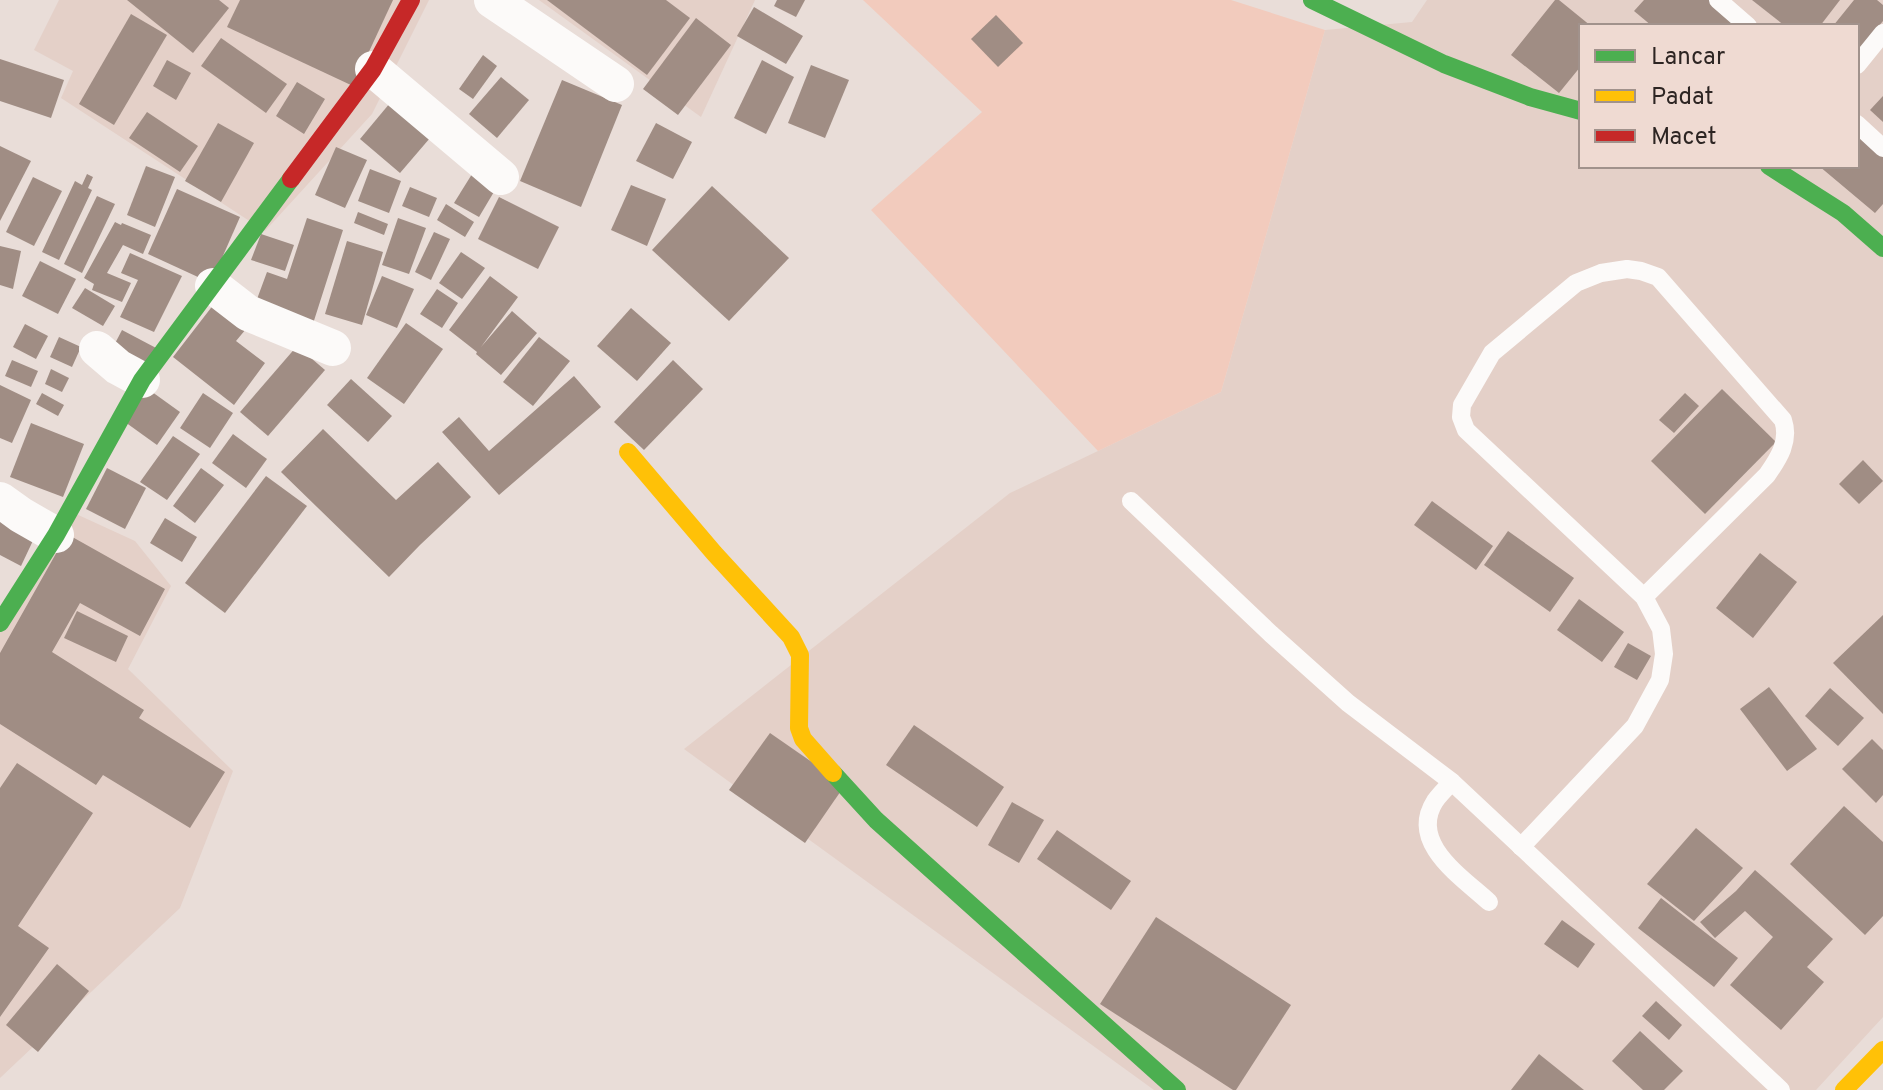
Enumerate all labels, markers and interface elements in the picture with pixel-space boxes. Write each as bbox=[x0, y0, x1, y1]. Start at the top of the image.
legend bbox=[1579, 24, 1859, 168]
text: Lancar bbox=[1651, 43, 1725, 73]
text: Padat bbox=[1651, 83, 1713, 113]
text: Macet bbox=[1651, 123, 1717, 153]

